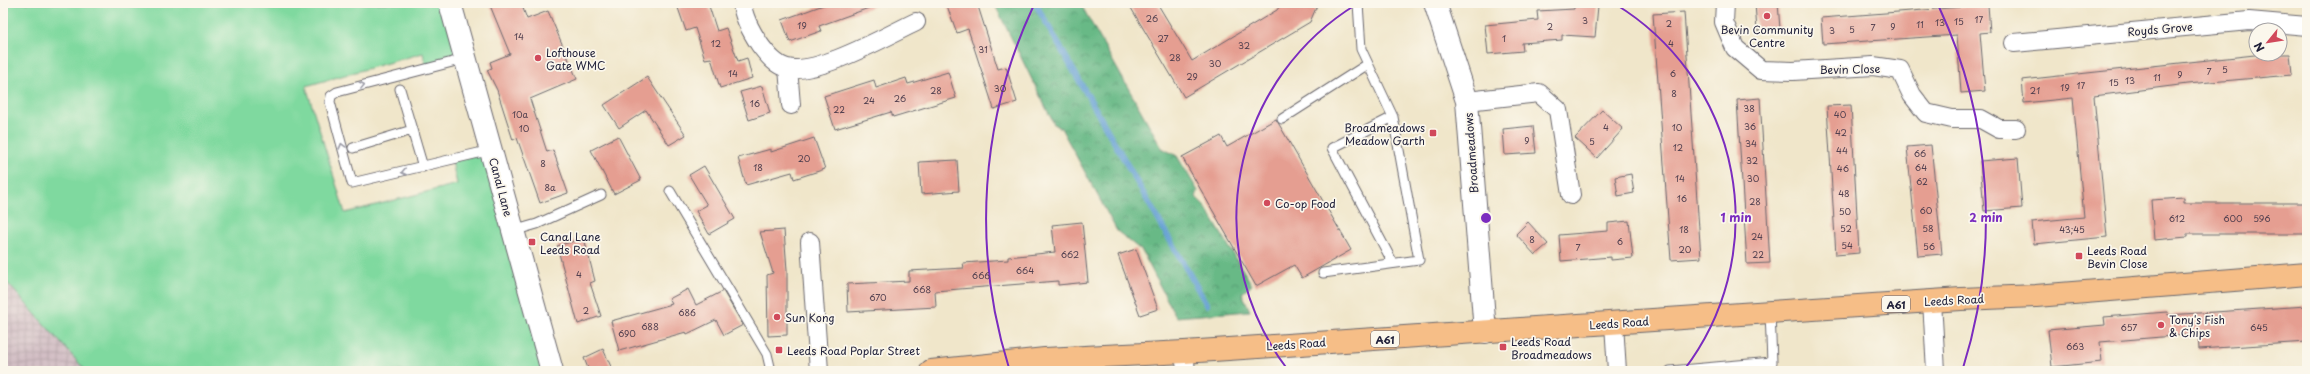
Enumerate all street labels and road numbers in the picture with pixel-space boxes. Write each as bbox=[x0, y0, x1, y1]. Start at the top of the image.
street label: Royds Grove bbox=[2127, 18, 2194, 40]
street label: Bevin Close bbox=[1820, 60, 1881, 78]
street label: Broadmeadows bbox=[1460, 112, 1482, 194]
street label: Canal Lane bbox=[485, 156, 517, 218]
street label: Leeds Road bbox=[1924, 290, 1985, 310]
road number: A61 bbox=[1882, 296, 1910, 312]
street label: Leeds Road bbox=[1588, 312, 1650, 334]
road number: A61 bbox=[1371, 331, 1399, 347]
street label: Leeds Road bbox=[1265, 333, 1327, 355]

